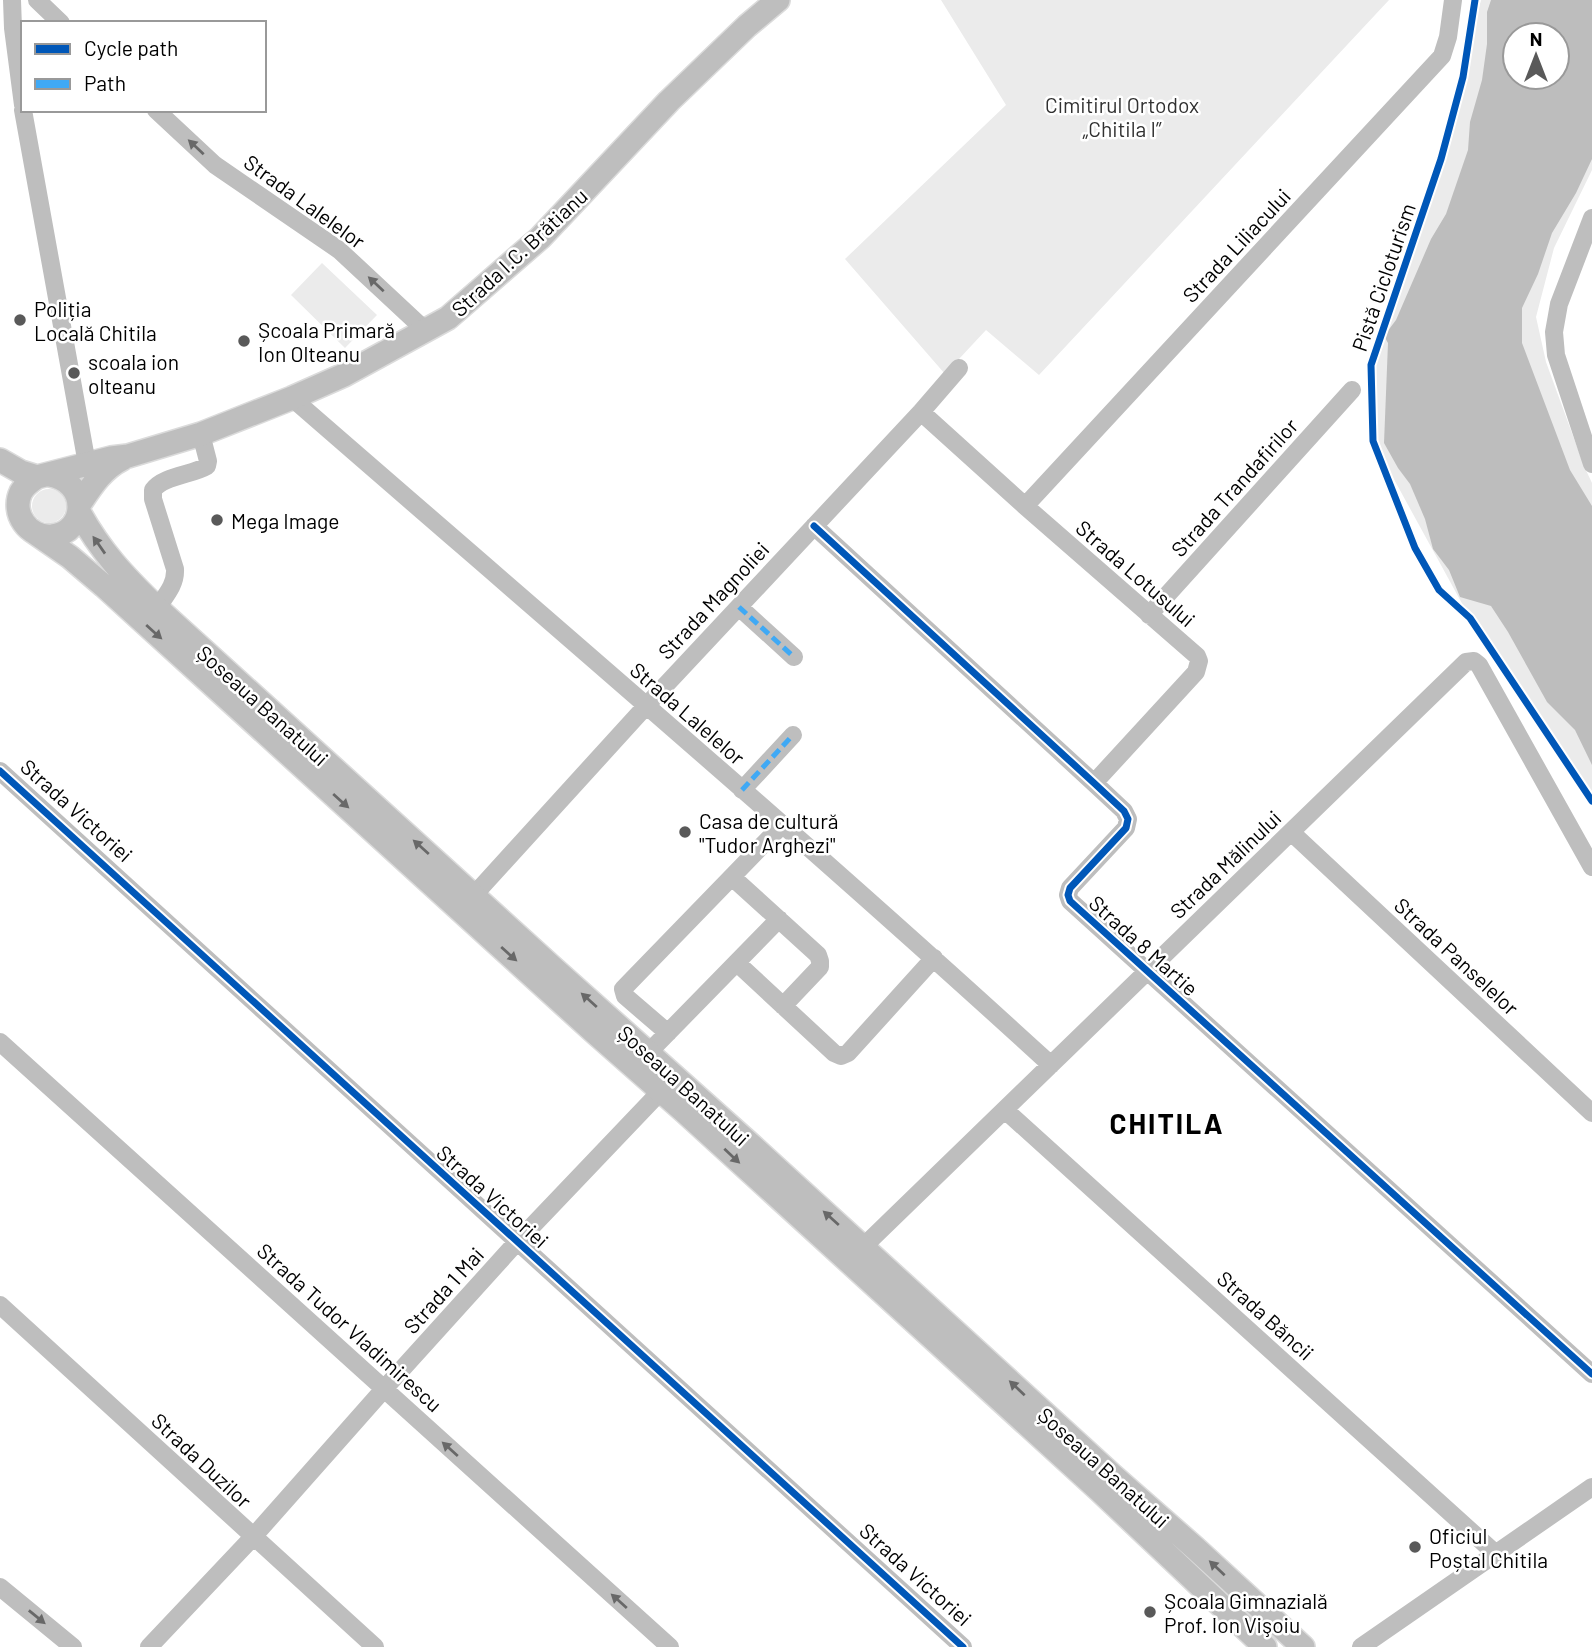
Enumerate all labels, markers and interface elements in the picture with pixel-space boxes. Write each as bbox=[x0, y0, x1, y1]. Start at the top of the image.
legend bbox=[21, 21, 266, 112]
north arrow bbox=[1501, 21, 1571, 91]
text: N bbox=[1530, 27, 1542, 50]
text: Cycle path bbox=[84, 35, 178, 60]
text: Path bbox=[84, 70, 126, 95]
park label: Cimitirul Ortodox „Chitila I” bbox=[1045, 92, 1199, 141]
one-way arrow bbox=[188, 139, 205, 155]
street label: Strada Lalelelor bbox=[240, 149, 371, 253]
street label: Strada I.C. Brătianu bbox=[446, 183, 592, 321]
street label: Strada Liliacului bbox=[1177, 183, 1295, 307]
street label: Pistă Cicloturism bbox=[1346, 200, 1420, 354]
one-way arrow bbox=[368, 277, 385, 293]
place label: Poliția Locală Chitila bbox=[34, 296, 157, 345]
marker: Poliția Locală Chitila bbox=[12, 312, 28, 328]
place label: Școala Primară Ion Olteanu bbox=[258, 317, 395, 366]
marker: Școala Primară Ion Olteanu bbox=[236, 333, 252, 349]
place label: scoala ion olteanu bbox=[88, 349, 179, 398]
marker: scoala ion olteanu bbox=[66, 365, 82, 381]
street label: Strada Trandafirilor bbox=[1166, 413, 1303, 561]
place label: Mega Image bbox=[231, 508, 339, 533]
marker: Mega Image bbox=[209, 512, 225, 528]
street label: Strada Lotusului bbox=[1071, 514, 1201, 632]
one-way arrow bbox=[92, 536, 106, 554]
street label: Strada Magnoliei bbox=[652, 536, 774, 664]
one-way arrow bbox=[145, 624, 162, 640]
street label: Șoseaua Banatului bbox=[192, 640, 334, 770]
street label: Strada Lalelelor bbox=[626, 657, 751, 770]
street label: Strada Victoriei bbox=[16, 753, 138, 867]
one-way arrow bbox=[332, 793, 350, 809]
street label: Strada Mălinului bbox=[1164, 805, 1286, 923]
place label: Casa de cultură "Tudor Arghezi" bbox=[699, 808, 838, 857]
marker: Casa de cultură "Tudor Arghezi" bbox=[677, 824, 693, 840]
one-way arrow bbox=[412, 840, 429, 855]
street label: Strada 8 Martie bbox=[1084, 890, 1204, 1000]
street label: Strada Panselelor bbox=[1390, 892, 1524, 1020]
one-way arrow bbox=[500, 946, 518, 962]
one-way arrow bbox=[581, 993, 598, 1009]
street label: Șoseaua Banatului bbox=[613, 1020, 755, 1150]
district label: CHITILA bbox=[1110, 1106, 1225, 1140]
street label: Strada Victoriei bbox=[432, 1139, 554, 1253]
one-way arrow bbox=[723, 1147, 740, 1163]
one-way arrow bbox=[822, 1210, 840, 1226]
street label: Strada Tudor Vladimirescu bbox=[252, 1237, 448, 1417]
street label: Strada 1 Mai bbox=[398, 1242, 488, 1338]
street label: Strada Băncii bbox=[1213, 1265, 1319, 1365]
one-way arrow bbox=[1008, 1380, 1026, 1396]
street label: Șoseaua Banatului bbox=[1033, 1402, 1175, 1532]
street label: Strada Duzilor bbox=[147, 1407, 257, 1513]
one-way arrow bbox=[442, 1441, 459, 1457]
street label: Strada Victoriei bbox=[855, 1517, 977, 1631]
place label: Oficiul Poștal Chitila bbox=[1429, 1523, 1548, 1572]
marker: Oficiul Poștal Chitila bbox=[1407, 1539, 1423, 1555]
one-way arrow bbox=[1209, 1560, 1226, 1576]
place label: Școala Gimnazială Prof. Ion Vişoiu bbox=[1164, 1588, 1328, 1637]
one-way arrow bbox=[610, 1593, 628, 1609]
marker: Școala Gimnazială Prof. Ion Vişoiu bbox=[1142, 1604, 1158, 1620]
one-way arrow bbox=[28, 1609, 45, 1624]

